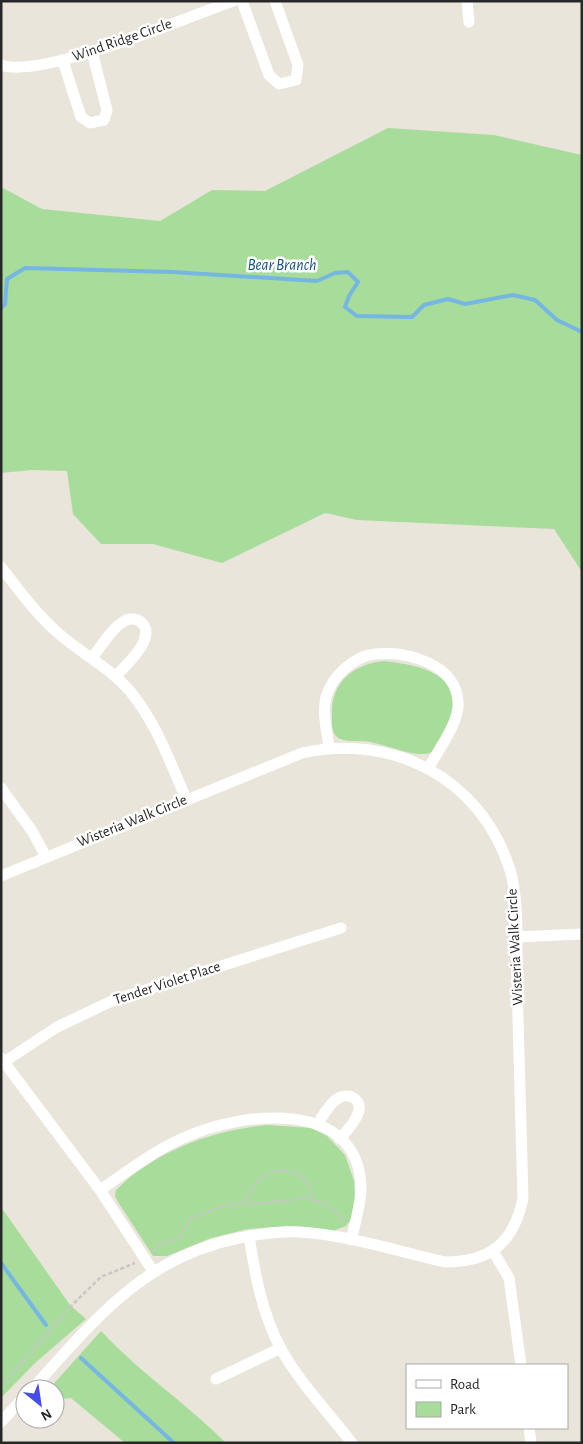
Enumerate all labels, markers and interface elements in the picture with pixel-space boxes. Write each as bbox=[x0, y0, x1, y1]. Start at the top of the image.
street label: Wind Ridge Circle bbox=[70, 16, 174, 64]
water label: Bear Branch bbox=[247, 257, 317, 273]
street label: Wisteria Walk Circle bbox=[75, 792, 189, 850]
street label: Wisteria Walk Circle bbox=[504, 888, 526, 1006]
street label: Tender Violet Place bbox=[112, 959, 222, 1007]
legend bbox=[406, 1364, 568, 1429]
text: Road bbox=[450, 1377, 480, 1392]
north arrow bbox=[15, 1379, 65, 1429]
text: Park bbox=[450, 1402, 476, 1417]
text: N bbox=[38, 1406, 54, 1423]

